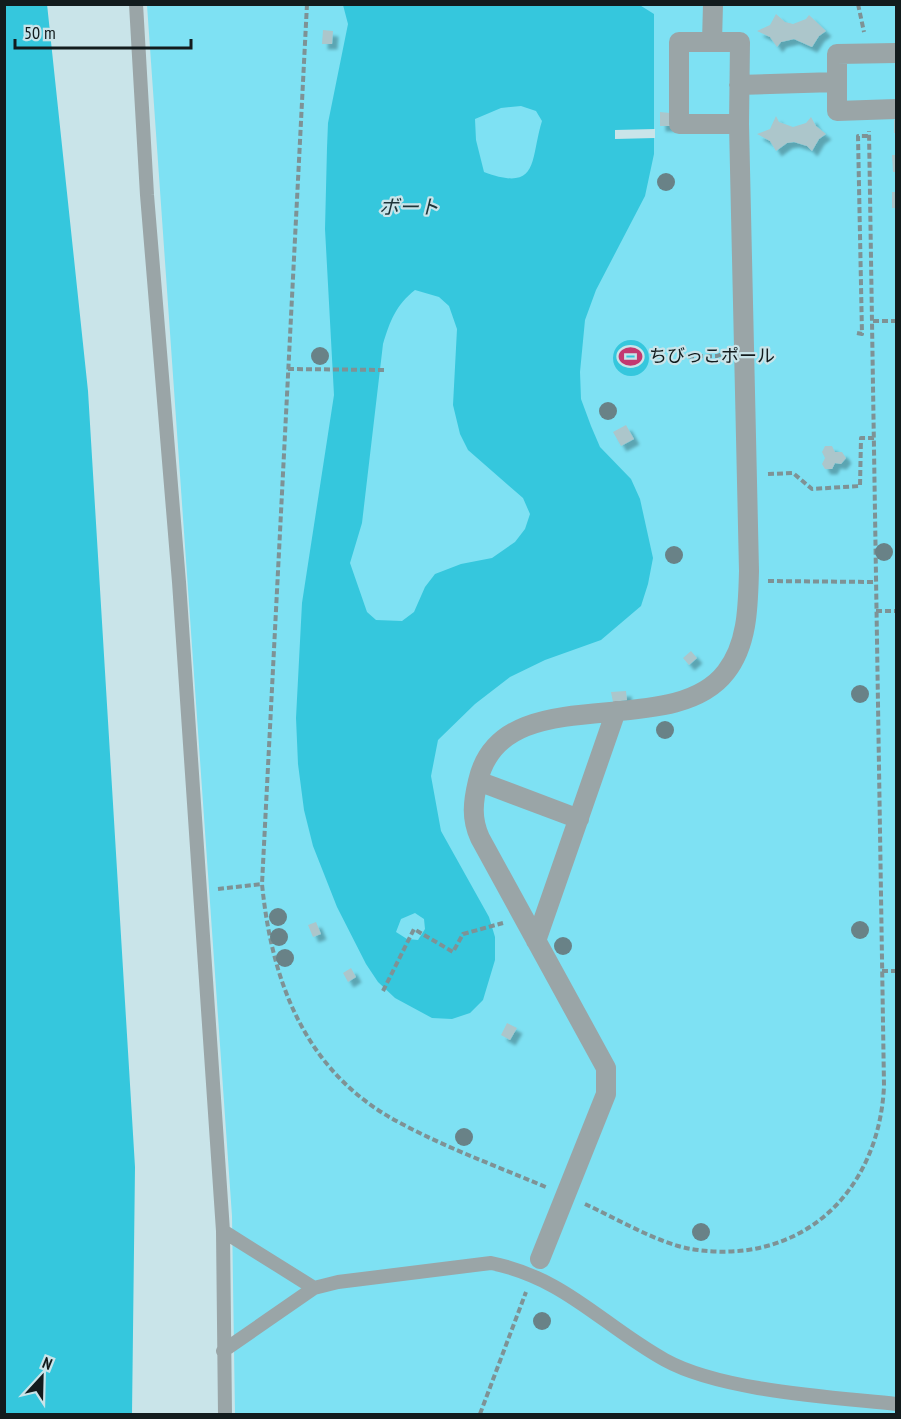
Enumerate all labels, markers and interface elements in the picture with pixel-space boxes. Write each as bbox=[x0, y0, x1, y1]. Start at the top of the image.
scale bar bbox=[15, 12, 190, 50]
text: 50 m bbox=[24, 21, 56, 44]
water label: ボート bbox=[379, 194, 439, 220]
sports icon: ちびっこポール bbox=[618, 343, 644, 369]
place label: ちびっこポール bbox=[649, 344, 775, 367]
north arrow bbox=[12, 1347, 72, 1407]
text: N bbox=[40, 1352, 55, 1374]

